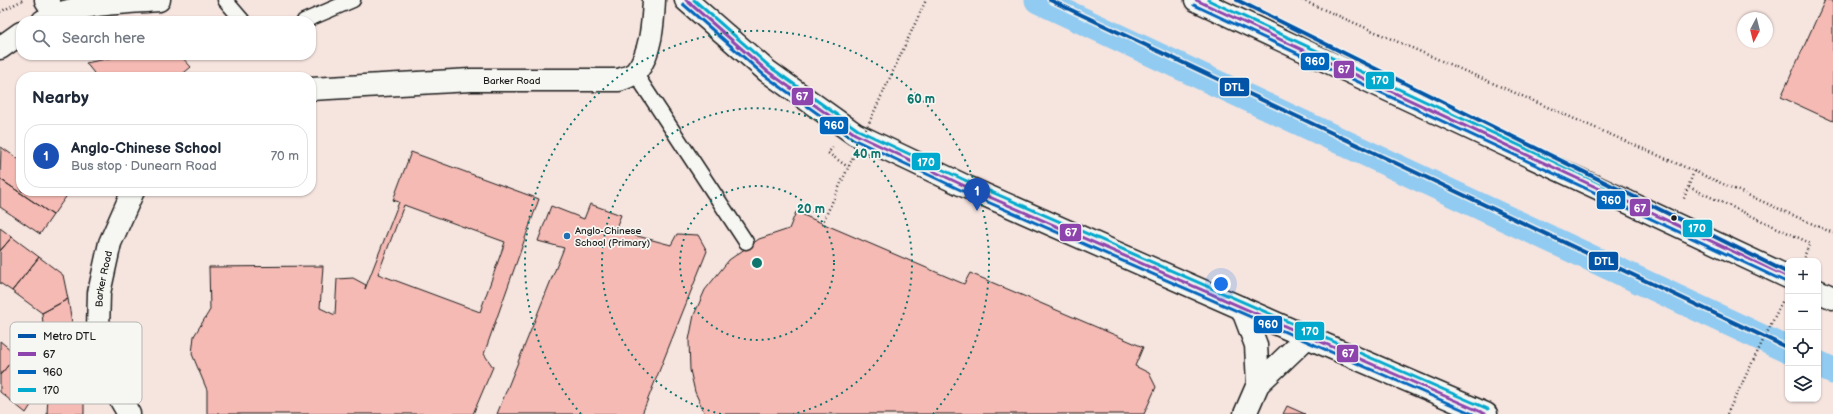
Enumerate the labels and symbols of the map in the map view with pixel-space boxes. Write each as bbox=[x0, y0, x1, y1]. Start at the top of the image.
north arrow bbox=[1737, 12, 1773, 48]
line badge: 960 bbox=[1300, 52, 1330, 71]
text: 960 bbox=[1305, 55, 1325, 68]
line badge: 67 bbox=[1333, 60, 1355, 79]
text: 67 bbox=[1338, 63, 1350, 76]
line badge: 170 bbox=[1365, 71, 1395, 90]
text: 170 bbox=[1371, 74, 1389, 87]
street label: Barker Road bbox=[483, 75, 541, 87]
line badge: DTL bbox=[1219, 77, 1250, 97]
text: DTL bbox=[1224, 81, 1245, 94]
line badge: 67 bbox=[791, 87, 814, 106]
text: 67 bbox=[796, 90, 808, 103]
text: 60 m bbox=[907, 92, 935, 107]
line badge: 960 bbox=[819, 116, 849, 135]
text: 960 bbox=[824, 119, 844, 132]
text: 40 m bbox=[853, 147, 881, 162]
line badge: 170 bbox=[911, 152, 941, 171]
text: 170 bbox=[917, 156, 935, 169]
pin: 1 bbox=[964, 178, 990, 211]
line badge: 960 bbox=[1596, 190, 1626, 210]
text: 960 bbox=[1601, 194, 1621, 207]
line badge: 67 bbox=[1629, 198, 1651, 217]
text: 20 m bbox=[797, 202, 825, 217]
text: 67 bbox=[1634, 202, 1646, 215]
unlabelled marker bbox=[1669, 213, 1679, 223]
line badge: 170 bbox=[1682, 219, 1713, 238]
text: 170 bbox=[1688, 222, 1706, 235]
line badge: 67 bbox=[1059, 223, 1082, 242]
place label: Anglo-Chinese School (Primary) bbox=[575, 225, 651, 249]
text: 67 bbox=[1065, 226, 1077, 239]
marker: Anglo-Chinese School (Primary) bbox=[562, 231, 572, 241]
street label: Barker Road bbox=[94, 249, 115, 307]
line badge: DTL bbox=[1588, 251, 1619, 271]
text: DTL bbox=[1594, 255, 1615, 268]
centre of rings bbox=[750, 256, 764, 270]
your location bbox=[1211, 274, 1231, 294]
line badge: 960 bbox=[1253, 315, 1283, 334]
text: 960 bbox=[1258, 318, 1278, 331]
line badge: 170 bbox=[1294, 321, 1325, 341]
legend bbox=[10, 322, 142, 404]
text: 170 bbox=[1301, 325, 1319, 338]
text: Metro DTL bbox=[43, 330, 96, 343]
line badge: 67 bbox=[1336, 344, 1359, 363]
text: 67 bbox=[1342, 347, 1354, 360]
text: 67 bbox=[43, 348, 56, 361]
text: 960 bbox=[43, 366, 63, 379]
text: 170 bbox=[43, 384, 60, 397]

